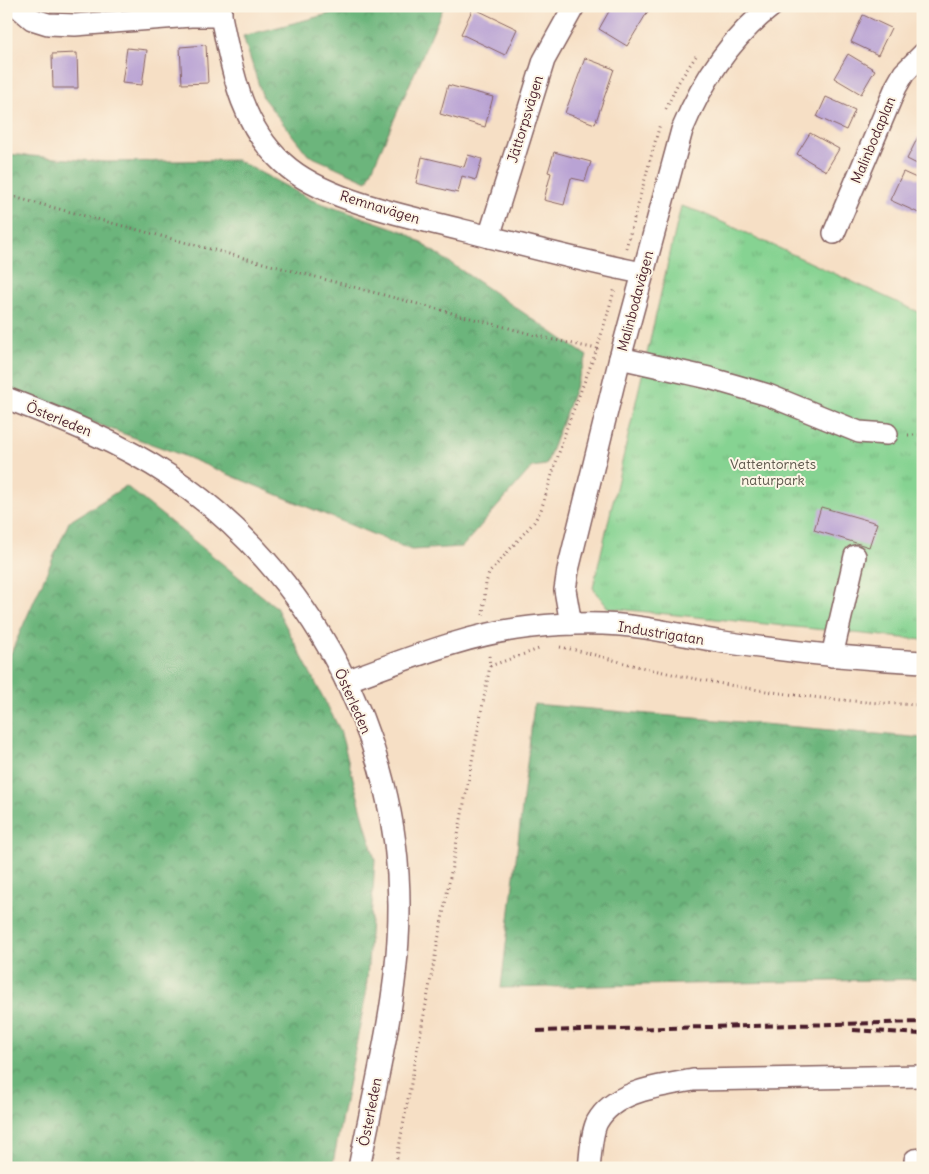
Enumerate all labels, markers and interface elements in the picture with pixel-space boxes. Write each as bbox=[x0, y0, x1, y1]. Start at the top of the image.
street label: Jättorpsvägen bbox=[503, 73, 547, 165]
street label: Malinbodaplan bbox=[847, 94, 899, 186]
street label: Remnavägen bbox=[338, 186, 422, 228]
street label: Malinbodavägen bbox=[613, 249, 657, 353]
street label: Österleden bbox=[23, 398, 95, 440]
park label: Vattentornets naturpark bbox=[730, 455, 816, 489]
street label: Industrigatan bbox=[617, 617, 705, 649]
street label: Österleden bbox=[331, 666, 375, 736]
street label: Österleden bbox=[355, 1076, 385, 1148]

